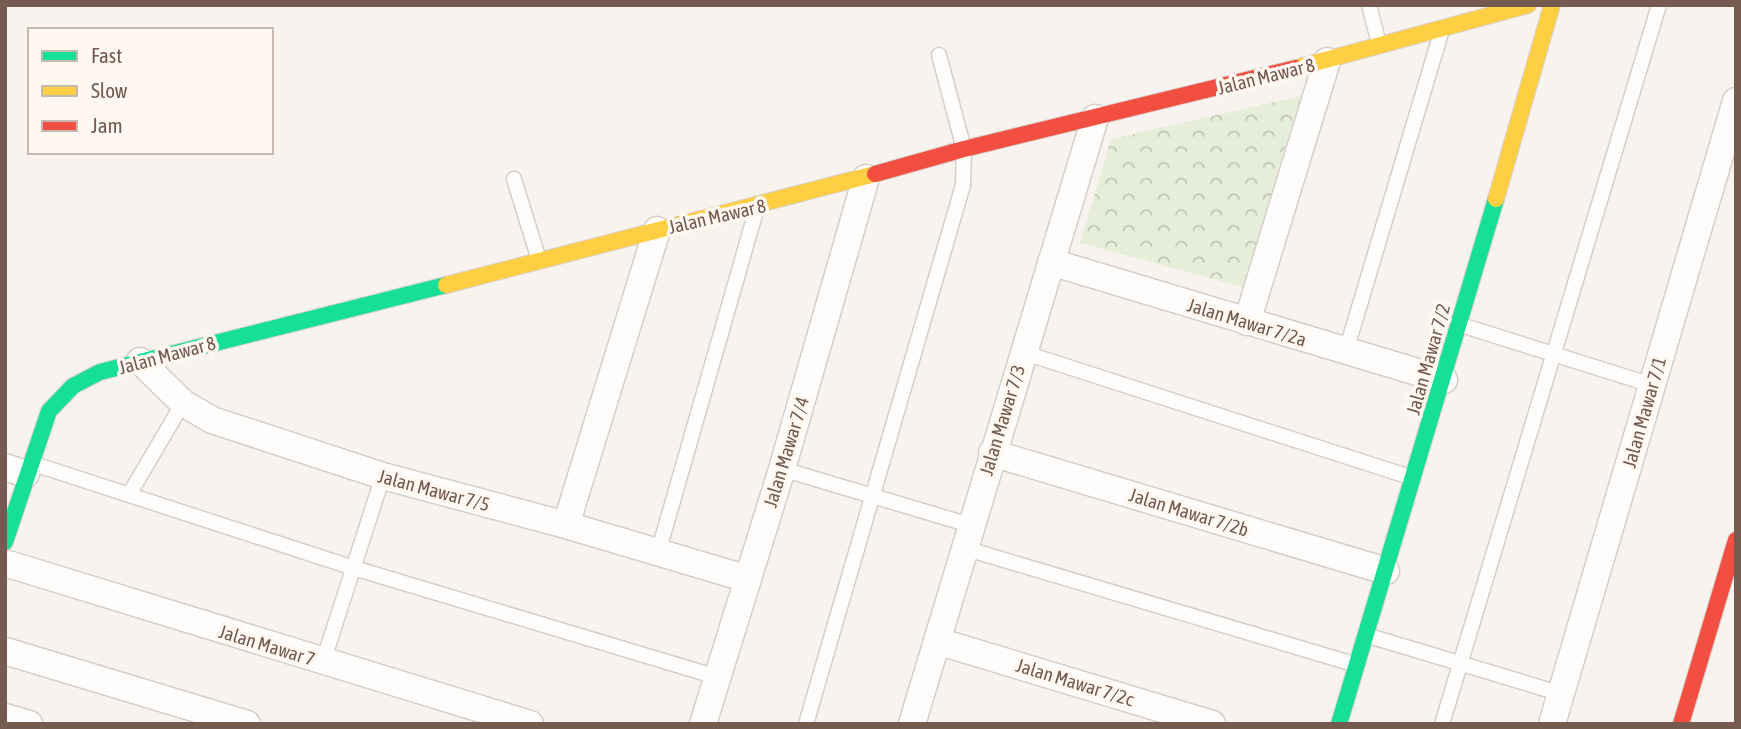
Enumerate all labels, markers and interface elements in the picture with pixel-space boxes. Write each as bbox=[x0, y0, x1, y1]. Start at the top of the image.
legend bbox=[28, 28, 273, 154]
text: Fast bbox=[91, 43, 122, 67]
street label: Jalan Mawar 8 bbox=[1215, 53, 1317, 99]
text: Slow bbox=[91, 78, 128, 102]
text: Jam bbox=[91, 113, 123, 137]
street label: Jalan Mawar 8 bbox=[666, 194, 768, 238]
street label: Jalan Mawar 7/2a bbox=[1185, 293, 1309, 351]
street label: Jalan Mawar 7/2 bbox=[1402, 301, 1454, 417]
street label: Jalan Mawar 8 bbox=[116, 332, 218, 378]
street label: Jalan Mawar 7/1 bbox=[1618, 354, 1670, 470]
street label: Jalan Mawar 7/3 bbox=[975, 362, 1029, 478]
street label: Jalan Mawar 7/4 bbox=[759, 394, 813, 510]
street label: Jalan Mawar 7/5 bbox=[376, 465, 492, 515]
street label: Jalan Mawar 7/2b bbox=[1127, 483, 1251, 541]
street label: Jalan Mawar 7 bbox=[216, 620, 318, 670]
street label: Jalan Mawar 7/2c bbox=[1014, 654, 1137, 711]

